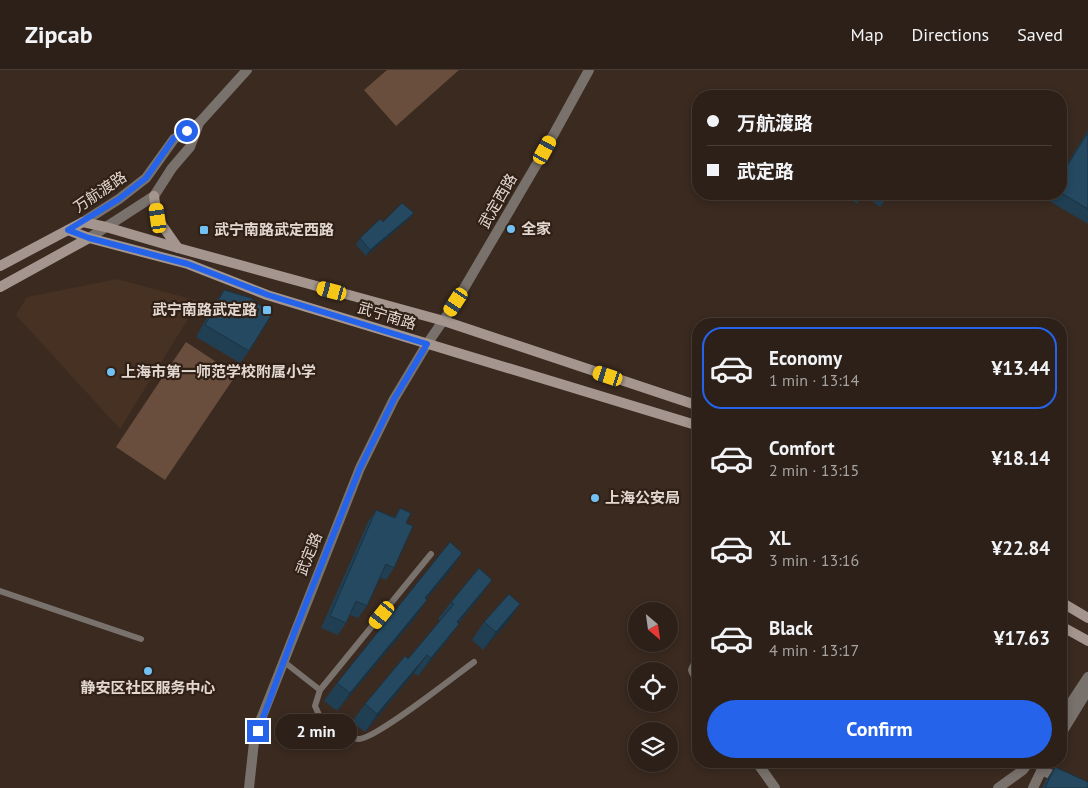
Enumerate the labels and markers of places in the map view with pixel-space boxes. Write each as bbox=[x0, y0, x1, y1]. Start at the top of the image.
place label: 全家 bbox=[521, 219, 551, 238]
place label: 武宁南路武定西路 bbox=[214, 220, 334, 239]
marker: 全家 bbox=[505, 223, 517, 235]
marker: 武宁南路武定西路 bbox=[198, 224, 210, 236]
place label: 武宁南路武定路 bbox=[152, 300, 257, 319]
marker: 武宁南路武定路 bbox=[261, 304, 273, 316]
place label: 上海市第一师范学校附属小学 bbox=[121, 362, 316, 381]
marker: 上海市第一师范学校附属小学 bbox=[105, 366, 117, 378]
place label: 上海公安局 bbox=[605, 488, 680, 507]
marker: 上海公安局 bbox=[589, 492, 601, 504]
marker: 静安区社区服务中心 bbox=[142, 665, 154, 677]
place label: 静安区社区服务中心 bbox=[80, 678, 216, 697]

